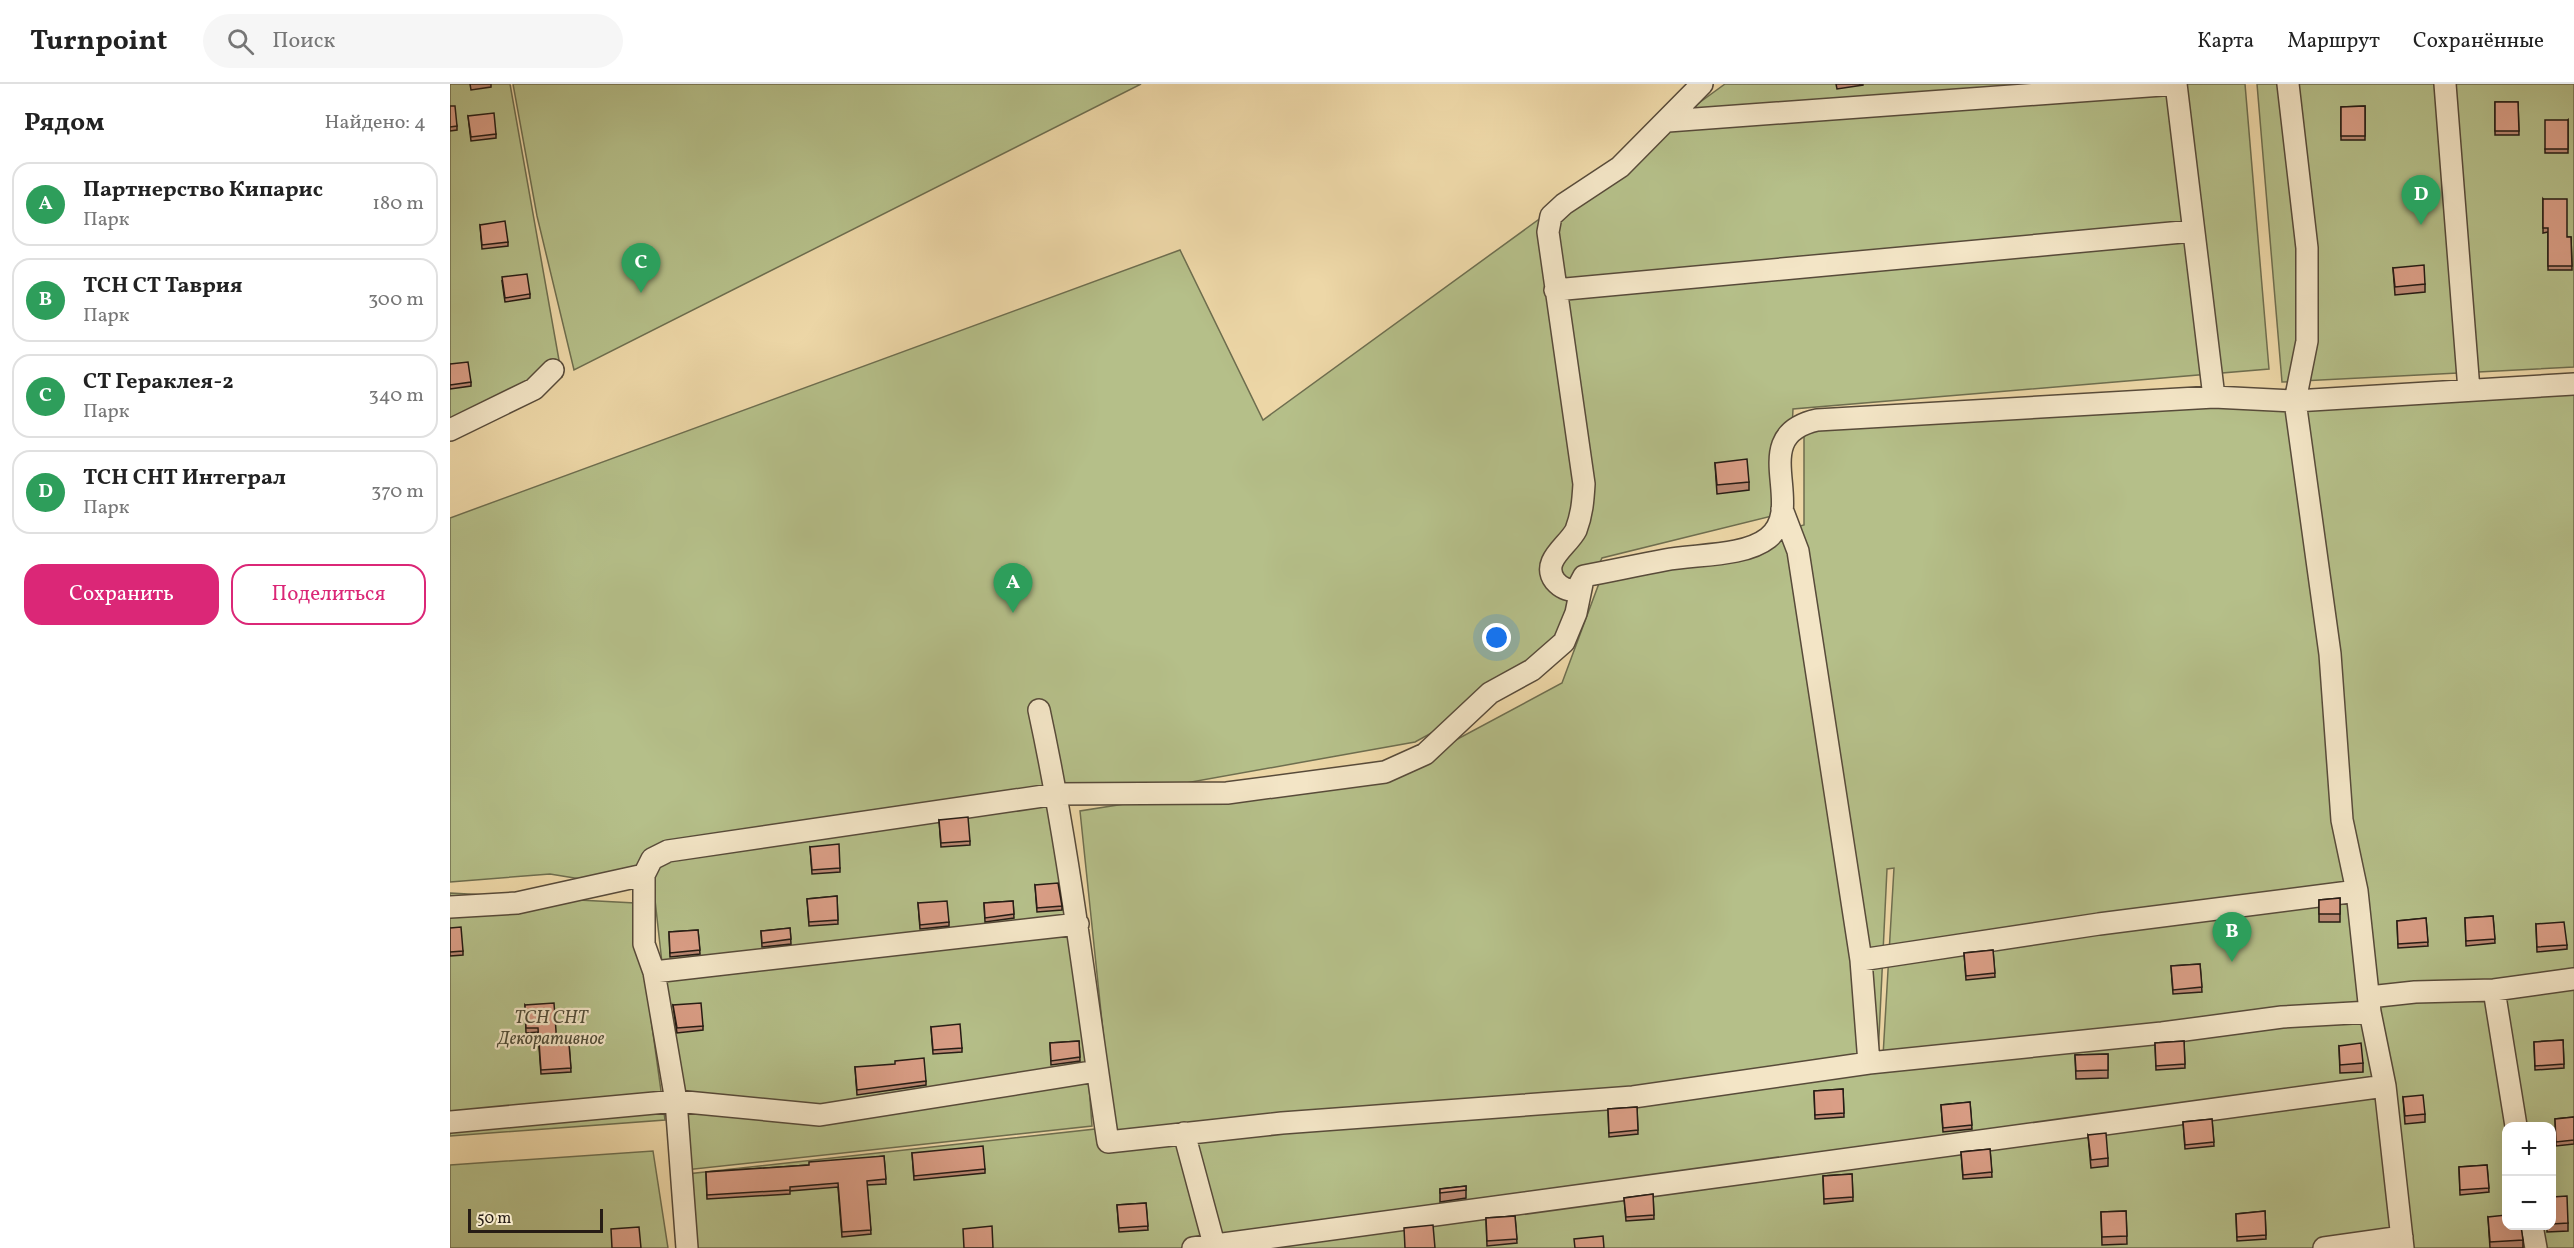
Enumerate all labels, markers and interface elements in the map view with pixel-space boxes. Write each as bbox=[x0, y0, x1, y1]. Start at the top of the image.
search box bbox=[203, 14, 623, 68]
text: Turnpoint bbox=[30, 22, 167, 61]
icon: search bbox=[224, 25, 257, 58]
text: Поиск bbox=[272, 26, 335, 57]
text: Карта bbox=[2197, 27, 2254, 56]
text: Маршрут bbox=[2287, 27, 2380, 56]
text: Сохранённые bbox=[2413, 27, 2544, 56]
text: Рядом bbox=[24, 105, 104, 141]
text: Найдено: 4 bbox=[325, 109, 426, 137]
text: Партнерство Кипарис bbox=[83, 175, 323, 206]
pin: D bbox=[2402, 176, 2440, 225]
text: A bbox=[38, 190, 53, 218]
text: 180 m bbox=[372, 190, 424, 218]
text: Парк bbox=[83, 206, 129, 234]
pin: C bbox=[622, 244, 660, 293]
text: ТСН СТ Таврия bbox=[83, 271, 243, 302]
text: B bbox=[39, 286, 52, 314]
text: 300 m bbox=[368, 286, 424, 314]
text: Парк bbox=[83, 302, 129, 330]
text: СТ Гераклея-2 bbox=[83, 367, 234, 398]
text: C bbox=[39, 382, 52, 410]
text: 340 m bbox=[368, 382, 424, 410]
text: Парк bbox=[83, 398, 129, 426]
text: ТСН СНТ Интеграл bbox=[83, 463, 286, 494]
text: D bbox=[38, 478, 53, 506]
text: 370 m bbox=[371, 478, 424, 506]
text: Парк bbox=[83, 494, 129, 522]
button: Сохранить bbox=[24, 564, 219, 625]
button: Поделиться bbox=[231, 564, 426, 625]
pin: A bbox=[994, 564, 1032, 613]
your location bbox=[1482, 623, 1511, 652]
pin: B bbox=[2212, 912, 2252, 962]
park label: ТСН СНТ Декоративное bbox=[496, 1006, 605, 1052]
map controls bbox=[2502, 1122, 2556, 1230]
button: + bbox=[2502, 1122, 2556, 1176]
button: − bbox=[2502, 1176, 2556, 1230]
scale bar bbox=[468, 1206, 603, 1234]
text: 50 m bbox=[477, 1208, 511, 1230]

